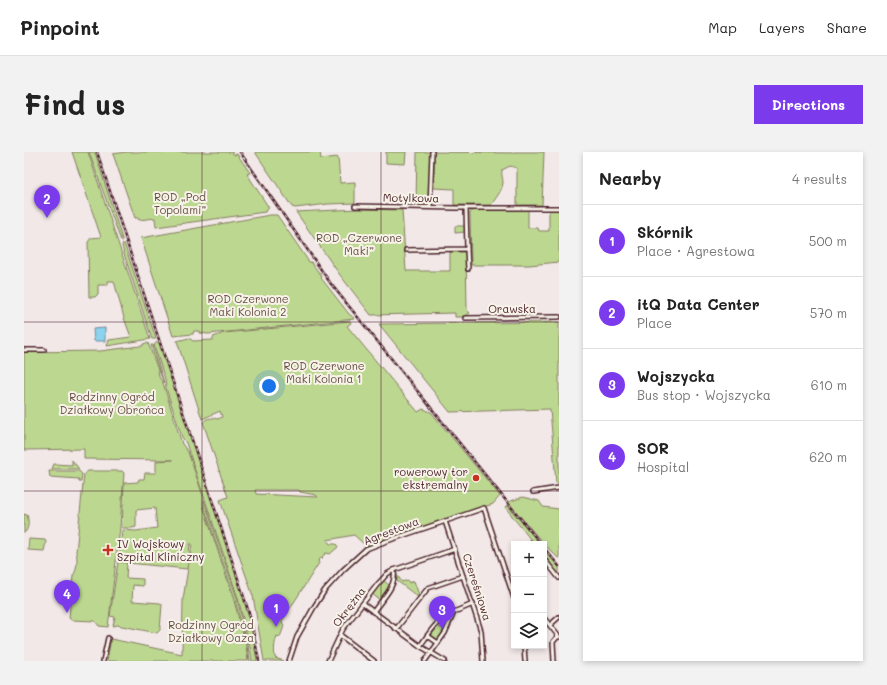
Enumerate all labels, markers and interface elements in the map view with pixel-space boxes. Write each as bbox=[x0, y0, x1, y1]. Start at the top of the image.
text: Pinpoint bbox=[20, 15, 100, 40]
text: Map bbox=[708, 18, 737, 37]
text: Layers bbox=[759, 18, 805, 37]
text: Share bbox=[827, 18, 867, 37]
button: Directions bbox=[754, 85, 863, 124]
text: Find us bbox=[24, 86, 125, 122]
text: Nearby bbox=[599, 167, 661, 189]
text: 4 results bbox=[792, 170, 847, 187]
pin: 2 bbox=[34, 185, 60, 218]
park label: ROD „Pod Topolami” bbox=[154, 189, 206, 217]
street label: Motylkowa bbox=[383, 190, 439, 205]
text: Skórnik bbox=[637, 222, 693, 242]
park label: ROD „Czerwone Maki” bbox=[316, 230, 402, 258]
text: 1 bbox=[609, 232, 615, 249]
text: 500 m bbox=[809, 232, 847, 249]
text: Place · Agrestowa bbox=[637, 242, 755, 259]
park label: ROD Czerwone Maki Kolonia 2 bbox=[207, 291, 289, 319]
text: itQ Data Center bbox=[637, 294, 760, 314]
street label: Orawska bbox=[488, 301, 536, 316]
text: 2 bbox=[608, 304, 616, 321]
text: 570 m bbox=[810, 304, 847, 321]
text: Place bbox=[637, 314, 672, 331]
park label: ROD Czerwone Maki Kolonia 1 bbox=[283, 358, 365, 386]
text: Wojszycka bbox=[637, 366, 715, 386]
your location bbox=[259, 376, 279, 396]
text: 3 bbox=[608, 376, 616, 393]
text: 610 m bbox=[811, 376, 847, 393]
text: Bus stop · Wojszycka bbox=[637, 386, 771, 403]
park label: Rodzinny Ogród Działkowy Obrońca bbox=[60, 389, 164, 417]
text: SOR bbox=[637, 438, 669, 458]
text: 4 bbox=[608, 448, 616, 465]
text: 620 m bbox=[809, 448, 847, 465]
text: Hospital bbox=[637, 458, 689, 475]
place label: rowerowy tor ekstremalny bbox=[394, 464, 468, 492]
marker: rowerowy tor ekstremalny bbox=[471, 473, 481, 483]
street label: Agrestowa bbox=[361, 513, 421, 548]
place label: IV Wojskowy Szpital Kliniczny bbox=[117, 536, 204, 564]
map controls bbox=[511, 541, 547, 649]
button: + bbox=[511, 541, 547, 577]
marker: IV Wojskowy Szpital Kliniczny bbox=[102, 544, 114, 556]
street label: Czereśniowa bbox=[460, 551, 495, 623]
button: − bbox=[511, 577, 547, 613]
pin: 4 bbox=[54, 580, 80, 613]
street label: Okrężna bbox=[329, 584, 369, 630]
pin: 1 bbox=[263, 594, 289, 627]
pin: 3 bbox=[429, 596, 455, 629]
button: layers bbox=[511, 613, 547, 649]
park label: Rodzinny Ogród Działkowy Oaza bbox=[168, 617, 254, 645]

